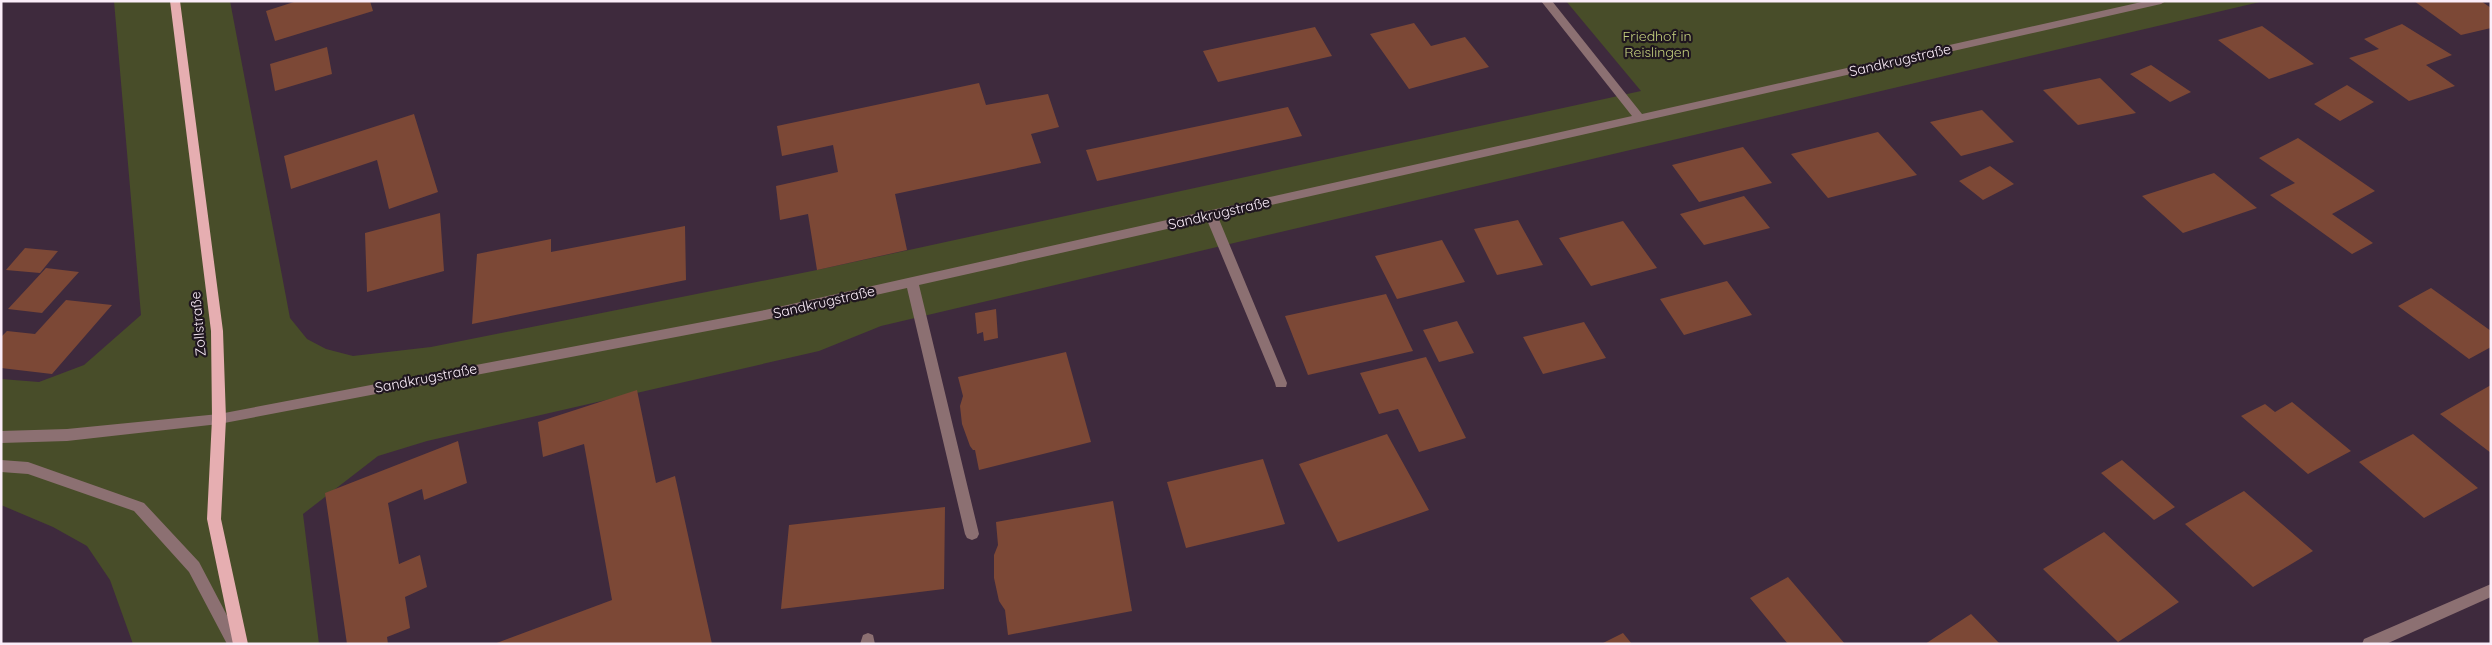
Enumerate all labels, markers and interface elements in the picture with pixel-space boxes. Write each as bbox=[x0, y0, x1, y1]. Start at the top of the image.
park label: Friedhof in Reislingen bbox=[1623, 27, 1691, 61]
street label: Sandkrugstraße bbox=[1847, 40, 1953, 80]
street label: Sandkrugstraße bbox=[1166, 193, 1272, 233]
street label: Sandkrugstraße bbox=[771, 282, 877, 322]
street label: Zollstraße bbox=[186, 291, 210, 357]
street label: Sandkrugstraße bbox=[373, 359, 479, 397]

